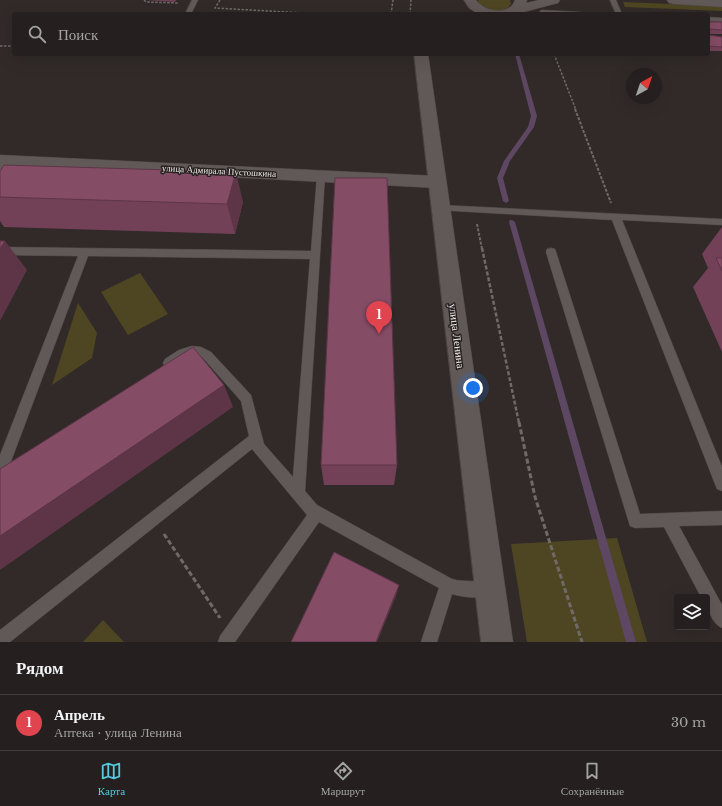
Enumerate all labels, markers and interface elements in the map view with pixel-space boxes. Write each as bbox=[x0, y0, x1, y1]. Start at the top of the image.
search box bbox=[12, 12, 710, 56]
icon: search bbox=[26, 23, 48, 45]
text: Поиск bbox=[58, 25, 98, 44]
north arrow bbox=[626, 68, 662, 104]
street label: улица Адмирала Пустошкина bbox=[162, 162, 276, 179]
pin: 1 bbox=[366, 301, 392, 334]
street label: улица Ленина bbox=[446, 303, 468, 369]
your location bbox=[463, 378, 483, 398]
map controls bbox=[674, 594, 710, 630]
button: layers bbox=[674, 594, 710, 630]
text: Рядом bbox=[16, 658, 64, 679]
text: Апрель bbox=[54, 705, 105, 724]
text: 1 bbox=[26, 714, 32, 731]
text: 30 m bbox=[671, 714, 706, 731]
text: Аптека · улица Ленина bbox=[54, 724, 182, 741]
tab: Карта bbox=[98, 760, 125, 798]
tab: Маршрут bbox=[321, 760, 365, 798]
tab: Сохранённые bbox=[561, 760, 624, 798]

